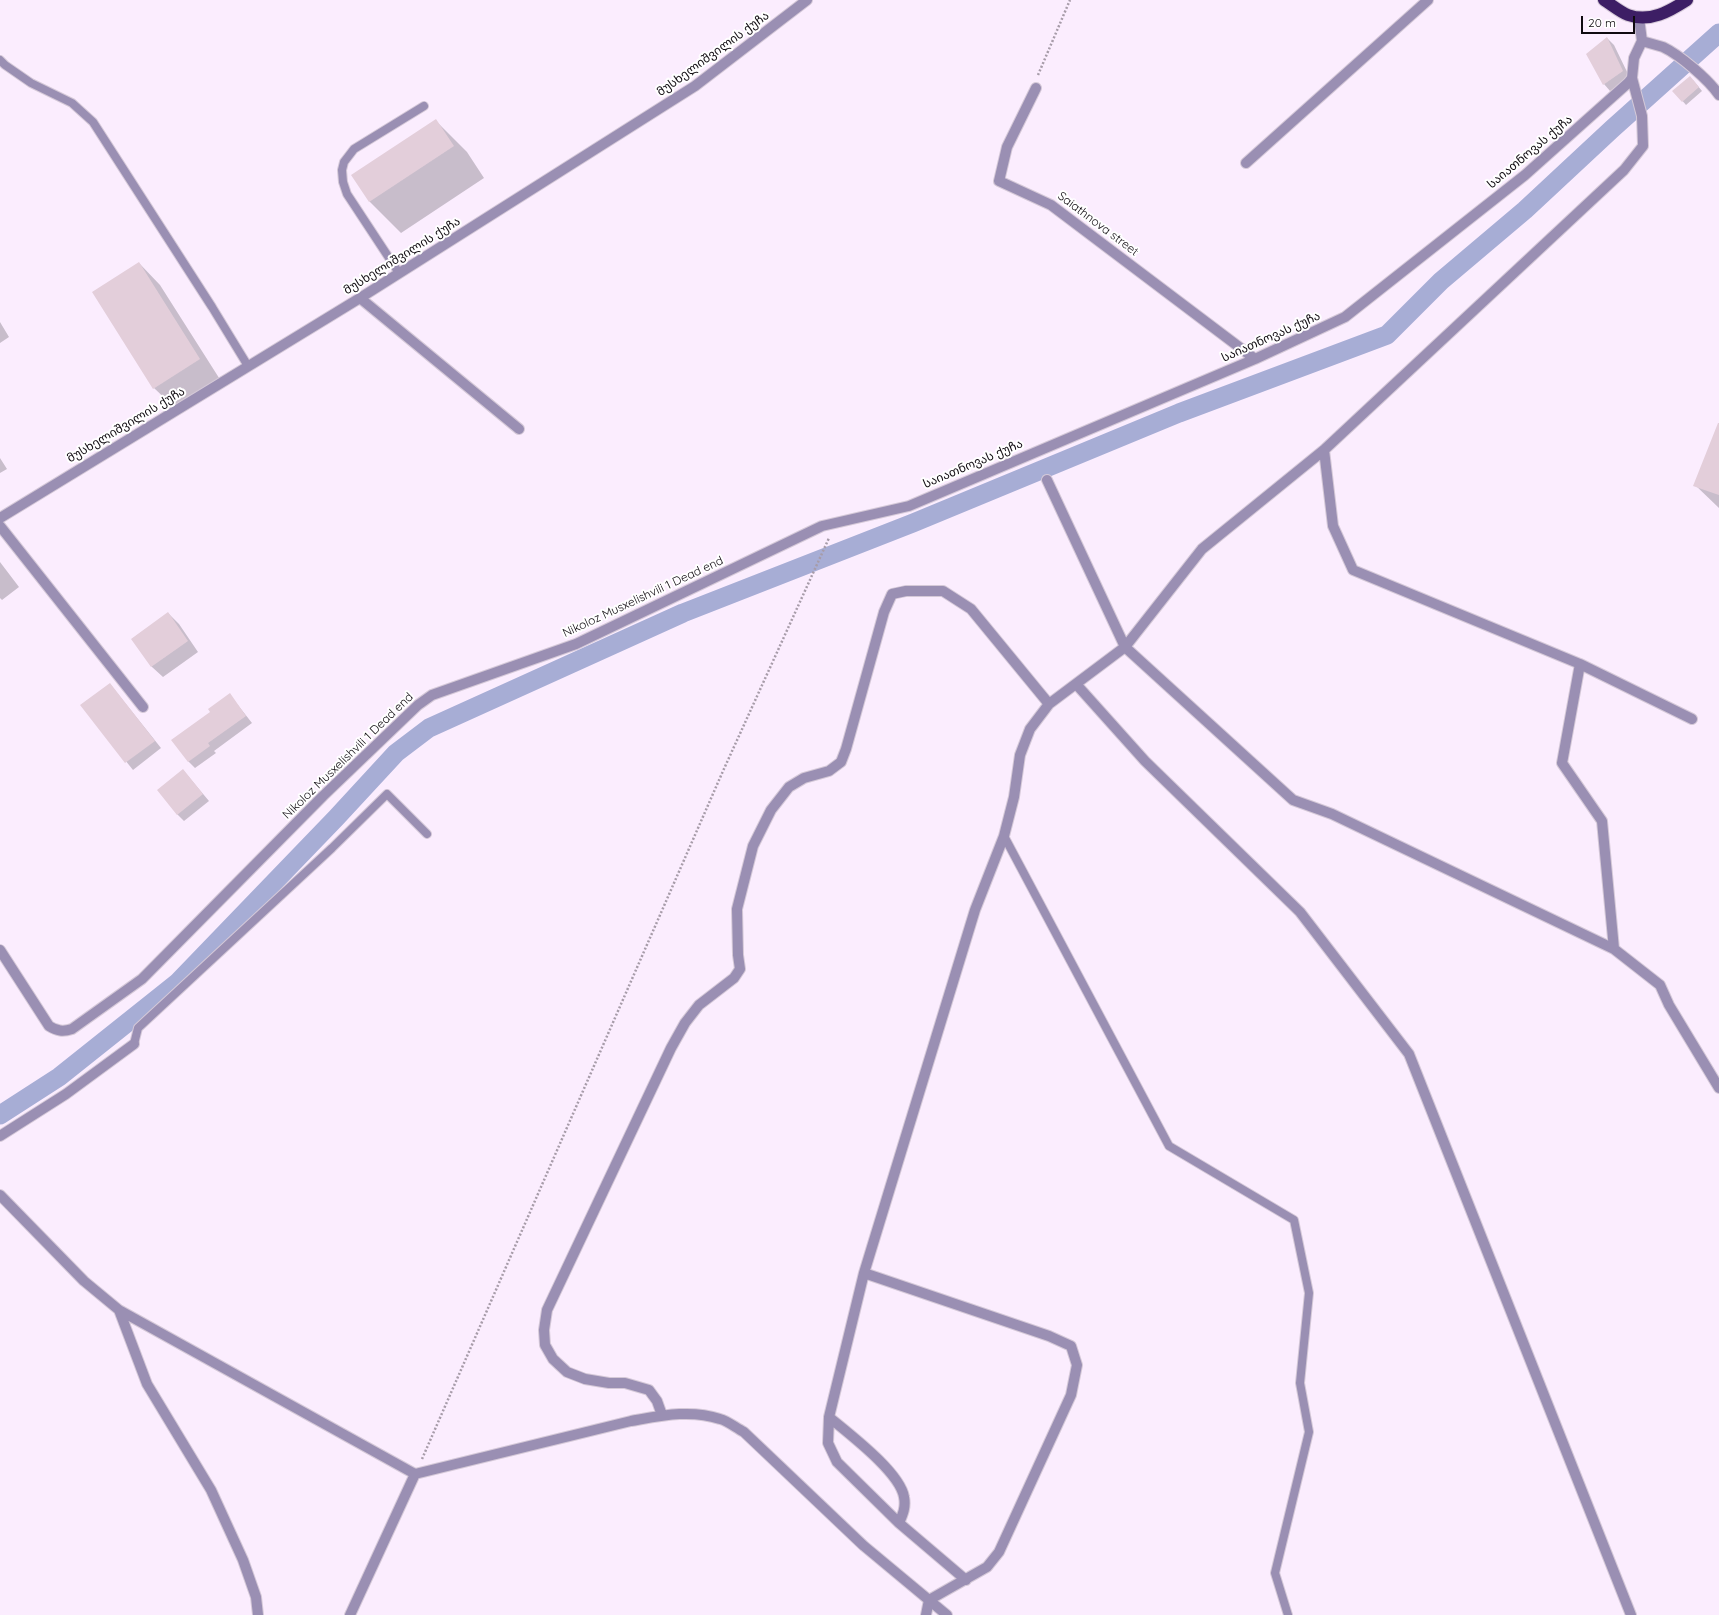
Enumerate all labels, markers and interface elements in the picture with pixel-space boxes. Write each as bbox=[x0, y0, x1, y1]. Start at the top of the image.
street label: მუსხელიშვილის ქუჩა bbox=[654, 8, 772, 100]
scale bar bbox=[1583, 8, 1637, 34]
text: 20 m bbox=[1588, 15, 1616, 30]
street label: საიათნოვას ქუჩა bbox=[1485, 112, 1575, 192]
street label: Saiathnova street bbox=[1055, 189, 1141, 259]
street label: მუსხელიშვილის ქუჩა bbox=[341, 214, 463, 298]
street label: საიათნოვას ქუჩა bbox=[1219, 309, 1323, 365]
street label: მუსხელიშვილის ქუჩა bbox=[64, 384, 188, 466]
street label: საიათნოვას ქუჩა bbox=[921, 437, 1025, 491]
street label: Nikoloz Musxelishvili 1 Dead end bbox=[560, 553, 726, 641]
street label: Nikoloz Musxelishvili 1 Dead end bbox=[280, 690, 416, 822]

